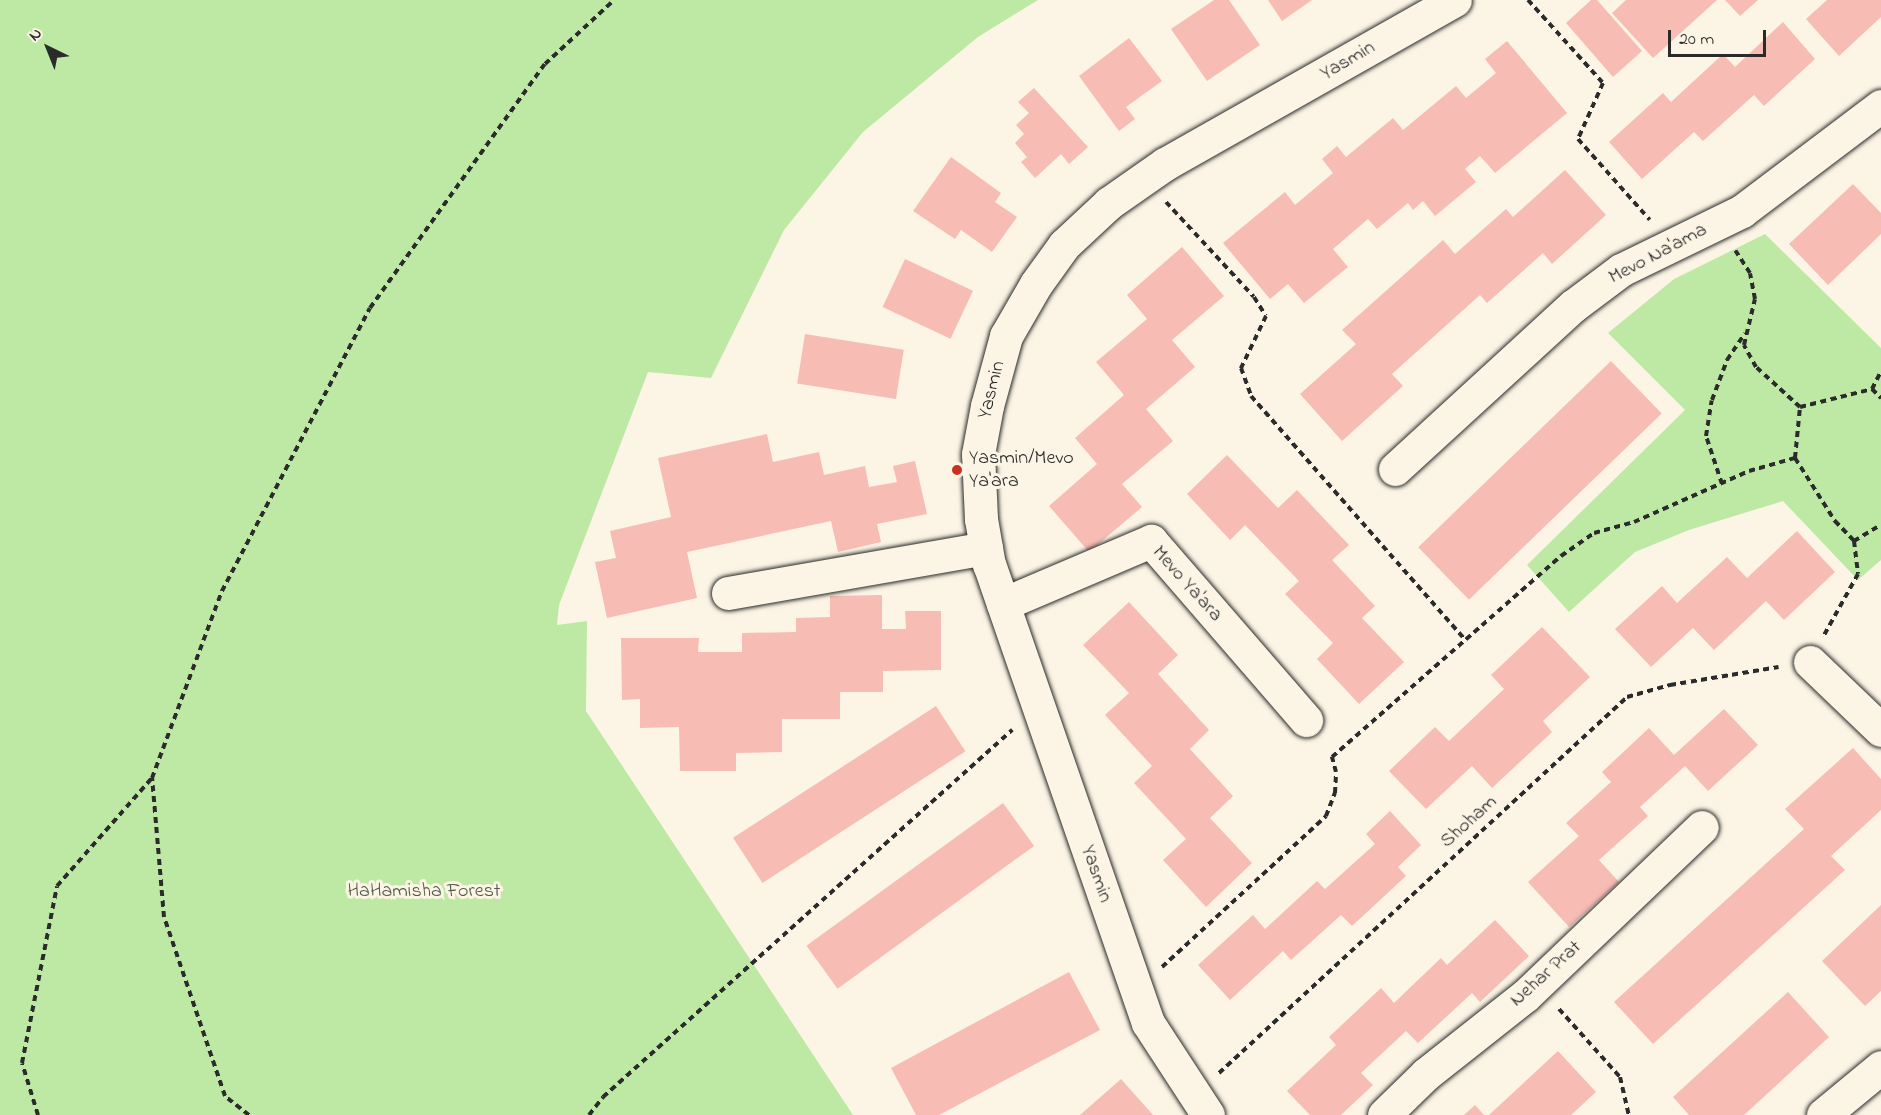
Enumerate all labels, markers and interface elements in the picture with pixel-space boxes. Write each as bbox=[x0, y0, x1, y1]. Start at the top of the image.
north arrow bbox=[18, 18, 78, 78]
scale bar bbox=[1671, 18, 1768, 56]
text: N bbox=[24, 22, 48, 47]
text: 20 m bbox=[1679, 27, 1714, 53]
street label: Yasmin bbox=[1316, 36, 1380, 86]
street label: Mevo Na'ama bbox=[1605, 218, 1711, 290]
street label: Yasmin bbox=[973, 358, 1011, 422]
place label: Yasmin/Mevo Ya'ara bbox=[969, 446, 1074, 493]
marker: Yasmin/Mevo Ya'ara bbox=[950, 463, 964, 477]
street label: Mevo Ya'ara bbox=[1147, 541, 1227, 627]
street label: Shoham bbox=[1436, 790, 1502, 854]
street label: Yasmin bbox=[1075, 842, 1117, 906]
park label: HaHamisha Forest bbox=[347, 879, 501, 903]
street label: Nehar Prat bbox=[1505, 936, 1587, 1012]

